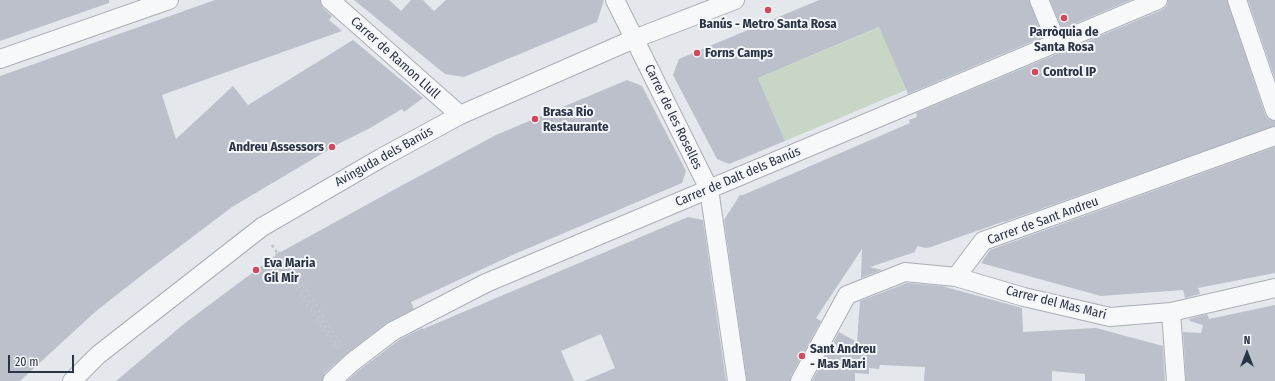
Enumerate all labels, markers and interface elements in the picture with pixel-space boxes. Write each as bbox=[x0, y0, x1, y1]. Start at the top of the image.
marker: Banús - Metro Santa Rosa bbox=[763, 5, 773, 15]
marker: Parròquia de Santa Rosa bbox=[1059, 13, 1069, 23]
street label: Carrer de Ramon Llull bbox=[347, 14, 443, 102]
place label: Banús - Metro Santa Rosa bbox=[699, 16, 837, 32]
place label: Parròquia de Santa Rosa bbox=[1029, 24, 1099, 55]
place label: Forns Camps bbox=[705, 45, 773, 61]
marker: Forns Camps bbox=[692, 48, 702, 58]
street label: Carrer de les Roselles bbox=[641, 62, 705, 172]
place label: Control IP bbox=[1043, 64, 1096, 80]
marker: Control IP bbox=[1030, 67, 1040, 77]
place label: Brasa Rio Restaurante bbox=[543, 104, 609, 135]
marker: Brasa Rio Restaurante bbox=[530, 114, 540, 124]
street label: Avinguda dels Banús bbox=[332, 124, 436, 190]
place label: Andreu Assessors bbox=[229, 139, 324, 155]
marker: Andreu Assessors bbox=[327, 142, 337, 152]
street label: Carrer de Dalt dels Banús bbox=[673, 144, 803, 210]
street label: Carrer de Sant Andreu bbox=[985, 194, 1101, 248]
place label: Eva Maria Gil Mir bbox=[264, 255, 315, 286]
marker: Eva Maria Gil Mir bbox=[251, 265, 261, 275]
street label: Carrer del Mas Mari bbox=[1004, 283, 1108, 323]
north arrow bbox=[1227, 333, 1267, 373]
text: N bbox=[1244, 334, 1250, 347]
place label: Sant Andreu - Mas Mari bbox=[810, 341, 876, 372]
scale bar bbox=[10, 347, 76, 373]
marker: Sant Andreu - Mas Mari bbox=[797, 351, 807, 361]
text: 20 m bbox=[15, 355, 39, 369]

